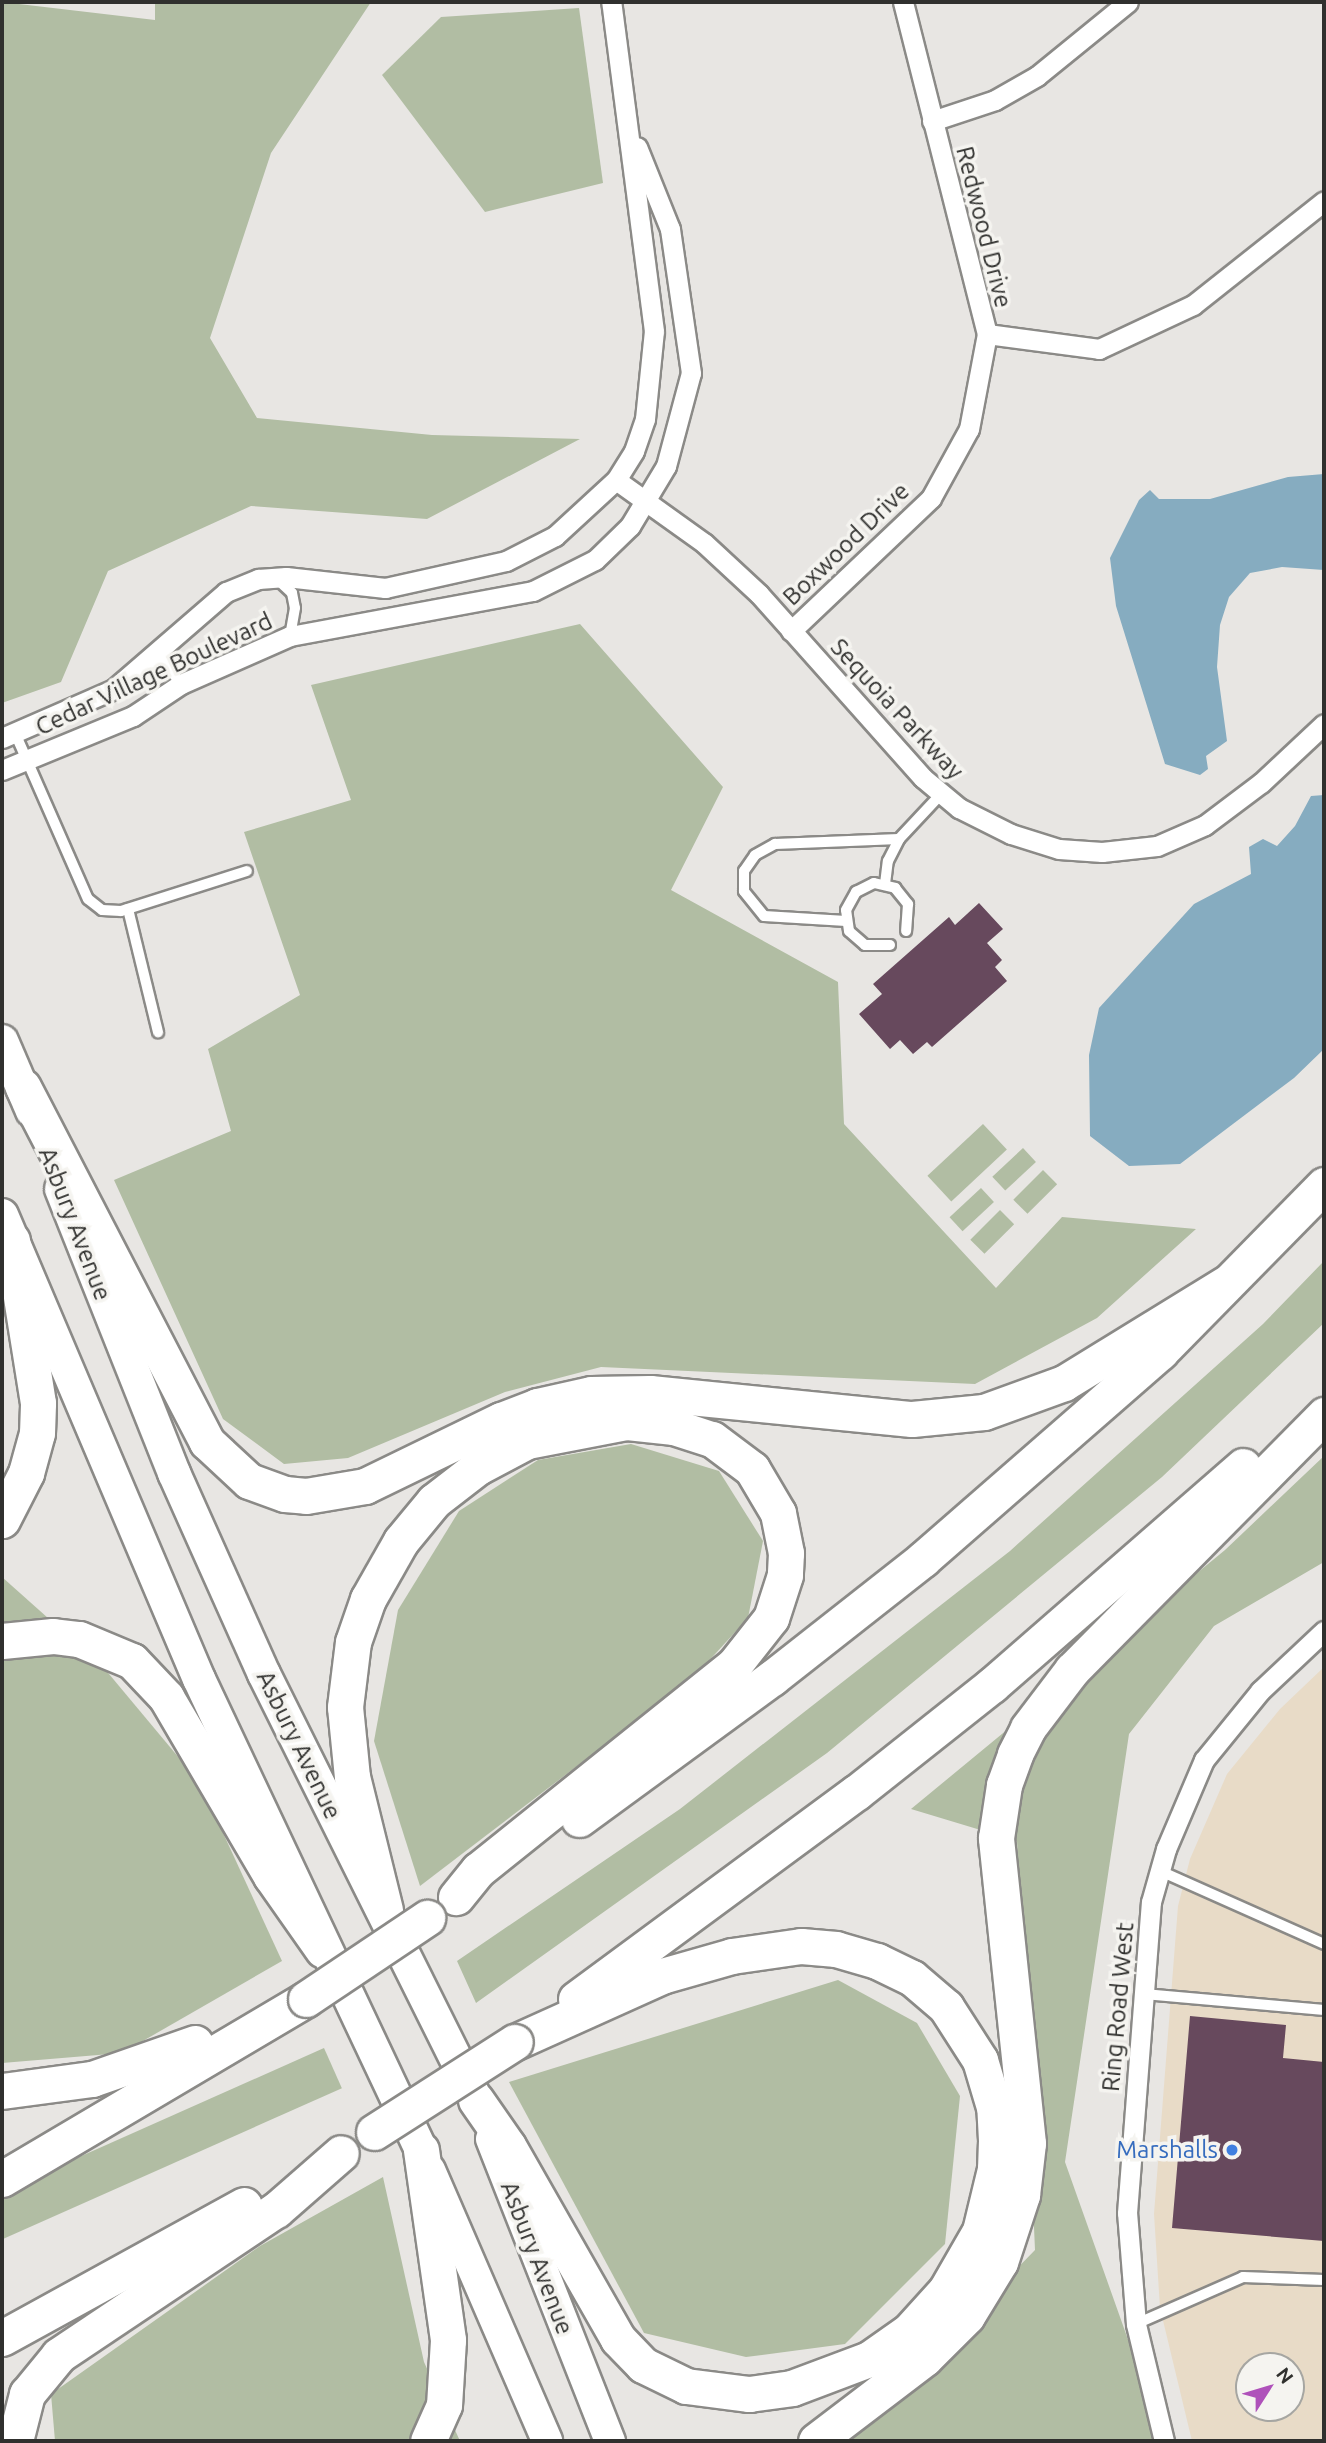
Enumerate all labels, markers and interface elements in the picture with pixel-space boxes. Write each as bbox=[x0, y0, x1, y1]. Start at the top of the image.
street label: Redwood Drive bbox=[950, 143, 1018, 311]
street label: Boxwood Drive bbox=[777, 477, 915, 611]
street label: Cedar Village Boulevard bbox=[31, 606, 277, 742]
street label: Sequoia Parkway bbox=[825, 633, 969, 785]
street label: Asbury Avenue bbox=[33, 1143, 117, 1305]
street label: Asbury Avenue bbox=[251, 1666, 347, 1824]
street label: Ring Road West bbox=[1096, 1921, 1140, 2093]
place label: Marshalls bbox=[1116, 2136, 1218, 2164]
marker: Marshalls bbox=[1224, 2142, 1240, 2158]
street label: Asbury Avenue bbox=[495, 2177, 579, 2339]
north arrow bbox=[1235, 2352, 1305, 2422]
text: N bbox=[1272, 2363, 1298, 2388]

